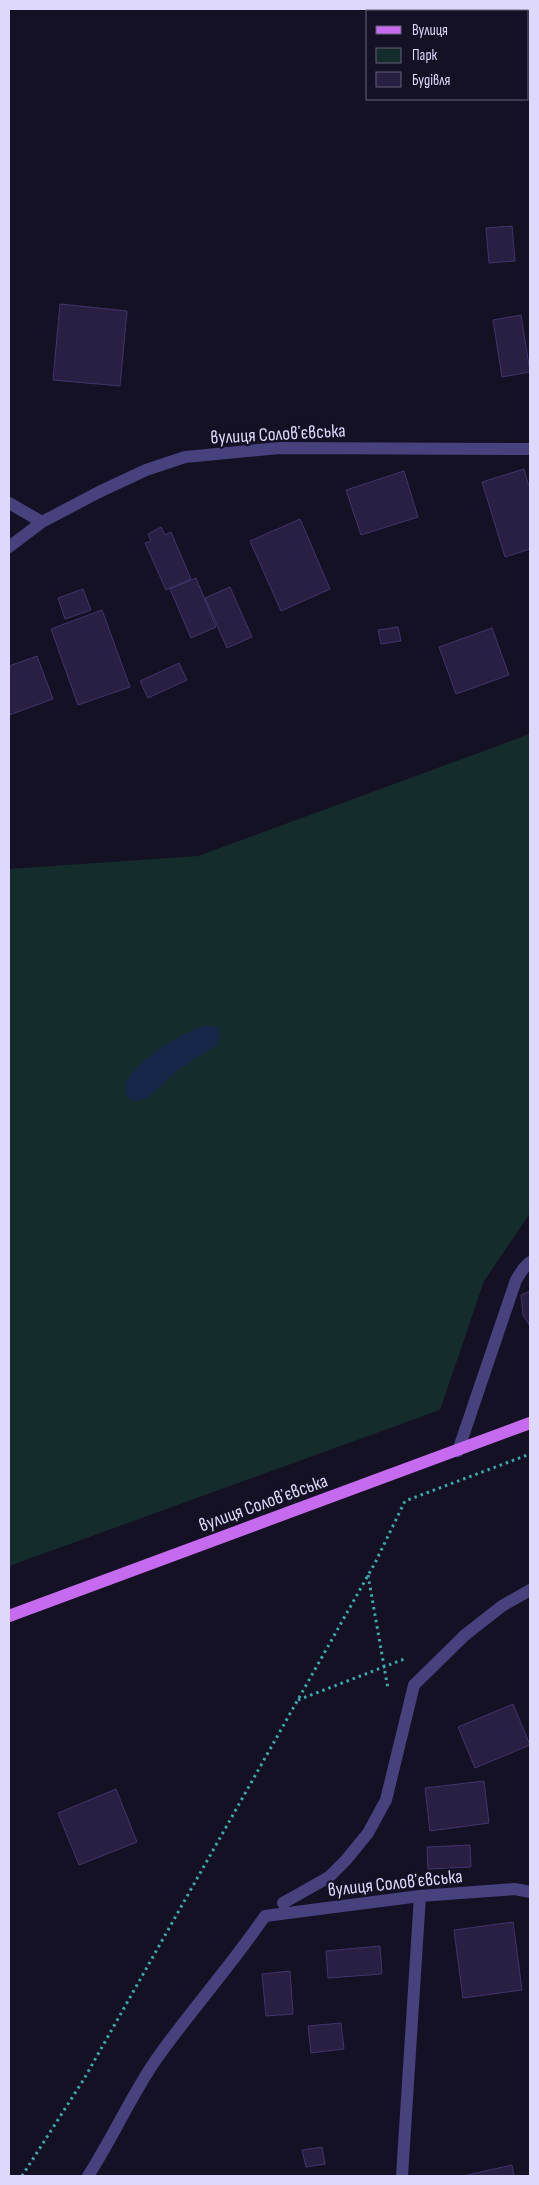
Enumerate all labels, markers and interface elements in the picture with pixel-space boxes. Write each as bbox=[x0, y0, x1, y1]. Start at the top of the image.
legend bbox=[366, 10, 529, 100]
text: Вулиця bbox=[412, 21, 448, 40]
text: Парк bbox=[412, 46, 438, 65]
text: Будівля bbox=[412, 71, 451, 90]
street label: вулиця Соловʼєвська bbox=[210, 419, 346, 450]
street label: вулиця Соловʼєвська bbox=[196, 1469, 331, 1537]
street label: вулиця Соловʼєвська bbox=[327, 1865, 464, 1902]

